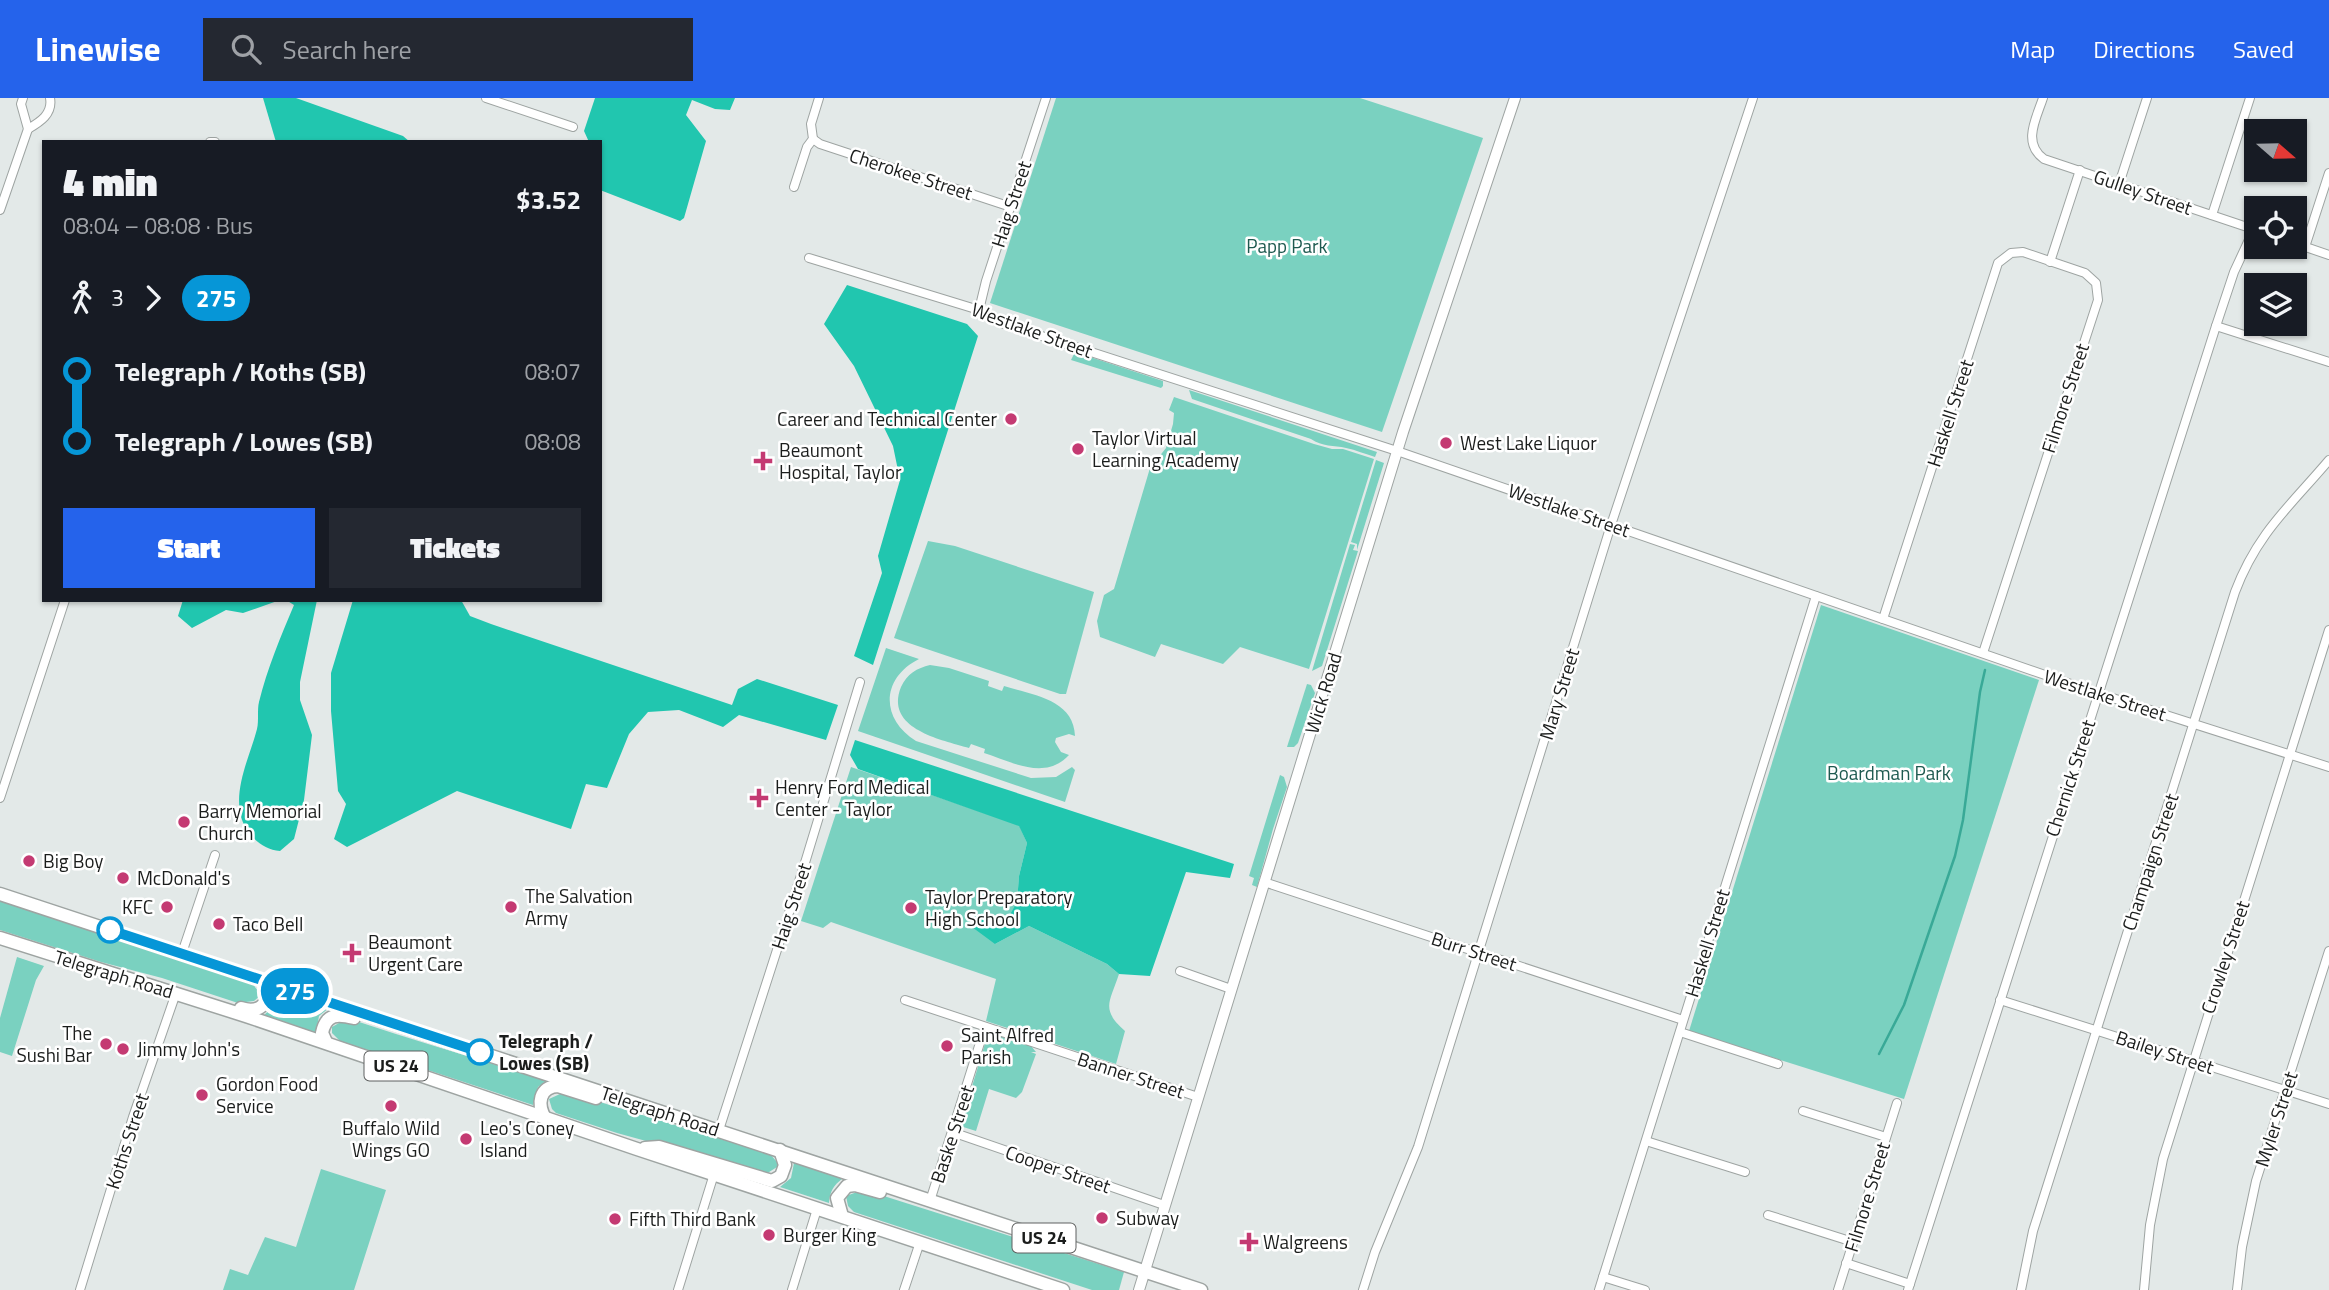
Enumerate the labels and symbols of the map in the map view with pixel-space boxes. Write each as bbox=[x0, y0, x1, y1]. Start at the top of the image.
north arrow bbox=[2244, 119, 2306, 182]
street label: Cherokee Street bbox=[846, 140, 977, 207]
street label: Haig Street bbox=[983, 157, 1038, 251]
street label: Gulley Street bbox=[2090, 161, 2197, 222]
park label: Papp Park bbox=[1246, 231, 1328, 260]
street label: Westlake Street bbox=[968, 294, 1097, 365]
street label: Filmore Street bbox=[2033, 339, 2096, 456]
street label: Haskell Street bbox=[1918, 355, 1981, 470]
place label: Career and Technical Center bbox=[777, 404, 997, 433]
marker: Career and Technical Center bbox=[1003, 411, 1019, 427]
place label: Taylor Virtual Learning Academy bbox=[1092, 423, 1239, 474]
place label: West Lake Liquor bbox=[1460, 428, 1597, 457]
place label: Beaumont Hospital, Taylor bbox=[779, 435, 902, 486]
marker: West Lake Liquor bbox=[1438, 435, 1454, 451]
marker: Taylor Virtual Learning Academy bbox=[1070, 441, 1086, 457]
marker: Beaumont Hospital, Taylor bbox=[753, 451, 773, 471]
street label: Westlake Street bbox=[1504, 475, 1634, 544]
street label: Mary Street bbox=[1531, 644, 1586, 743]
street label: Wick Road bbox=[1296, 649, 1349, 737]
street label: Westlake Street bbox=[2040, 661, 2170, 728]
street label: Chernick Street bbox=[2037, 715, 2102, 840]
park label: Boardman Park bbox=[1827, 758, 1951, 787]
place label: Henry Ford Medical Center - Taylor bbox=[775, 772, 930, 823]
marker: Henry Ford Medical Center - Taylor bbox=[749, 788, 769, 808]
street label: Champaign Street bbox=[2114, 789, 2185, 934]
place label: Barry Memorial Church bbox=[198, 796, 322, 847]
marker: Barry Memorial Church bbox=[176, 814, 192, 830]
place label: Big Boy bbox=[43, 846, 104, 875]
marker: Big Boy bbox=[21, 853, 37, 869]
street label: Haig Street bbox=[763, 859, 818, 953]
place label: McDonald's bbox=[137, 863, 230, 892]
marker: McDonald's bbox=[115, 870, 131, 886]
place label: The Salvation Army bbox=[525, 881, 633, 932]
place label: Taylor Preparatory High School bbox=[925, 882, 1072, 933]
street label: Haskell Street bbox=[1676, 885, 1737, 1000]
place label: KFC bbox=[122, 892, 153, 921]
street label: Crowley Street bbox=[2193, 896, 2257, 1017]
marker: KFC bbox=[159, 899, 175, 915]
marker: The Salvation Army bbox=[503, 899, 519, 915]
marker: Taylor Preparatory High School bbox=[903, 900, 919, 916]
place label: Taco Bell bbox=[233, 909, 303, 938]
marker: Taco Bell bbox=[211, 916, 227, 932]
unlabelled marker bbox=[97, 917, 123, 943]
street label: Burr Street bbox=[1428, 923, 1521, 978]
place label: Beaumont Urgent Care bbox=[368, 927, 463, 978]
street label: Telegraph Road bbox=[51, 942, 177, 1005]
marker: Beaumont Urgent Care bbox=[342, 943, 362, 963]
line badge: 275 bbox=[255, 968, 335, 1014]
place label: The Sushi Bar bbox=[16, 1018, 92, 1069]
place label: Saint Alfred Parish bbox=[961, 1020, 1054, 1071]
street label: Bailey Street bbox=[2112, 1022, 2218, 1081]
place label: Telegraph / Lowes (SB) bbox=[499, 1026, 593, 1077]
place label: Jimmy John's bbox=[137, 1034, 240, 1063]
marker: The Sushi Bar bbox=[98, 1036, 114, 1052]
marker: Saint Alfred Parish bbox=[939, 1038, 955, 1054]
marker: Telegraph / Lowes (SB) bbox=[467, 1039, 493, 1065]
marker: Jimmy John's bbox=[115, 1041, 131, 1057]
street label: Banner Street bbox=[1074, 1044, 1189, 1106]
road number: US 24 bbox=[364, 1051, 428, 1080]
street label: Myler Street bbox=[2246, 1067, 2305, 1170]
place label: Gordon Food Service bbox=[216, 1069, 318, 1120]
street label: Telegraph Road bbox=[597, 1078, 723, 1143]
street label: Baske Street bbox=[922, 1081, 981, 1187]
marker: Gordon Food Service bbox=[194, 1087, 210, 1103]
street label: Koths Street bbox=[97, 1089, 156, 1193]
marker: Buffalo Wild Wings GO bbox=[383, 1098, 399, 1114]
place label: Buffalo Wild Wings GO bbox=[342, 1113, 440, 1164]
place label: Leo's Coney Island bbox=[480, 1113, 574, 1164]
marker: Leo's Coney Island bbox=[458, 1131, 474, 1147]
street label: Cooper Street bbox=[1002, 1137, 1115, 1200]
street label: Filmore Street bbox=[1836, 1138, 1897, 1255]
place label: Subway bbox=[1116, 1203, 1179, 1232]
place label: Fifth Third Bank bbox=[629, 1204, 756, 1233]
marker: Subway bbox=[1094, 1210, 1110, 1226]
marker: Fifth Third Bank bbox=[607, 1211, 623, 1227]
place label: Burger King bbox=[783, 1220, 877, 1249]
road number: US 24 bbox=[1012, 1224, 1076, 1252]
marker: Burger King bbox=[761, 1227, 777, 1243]
place label: Walgreens bbox=[1263, 1227, 1348, 1256]
marker: Walgreens bbox=[1241, 1234, 1257, 1250]

